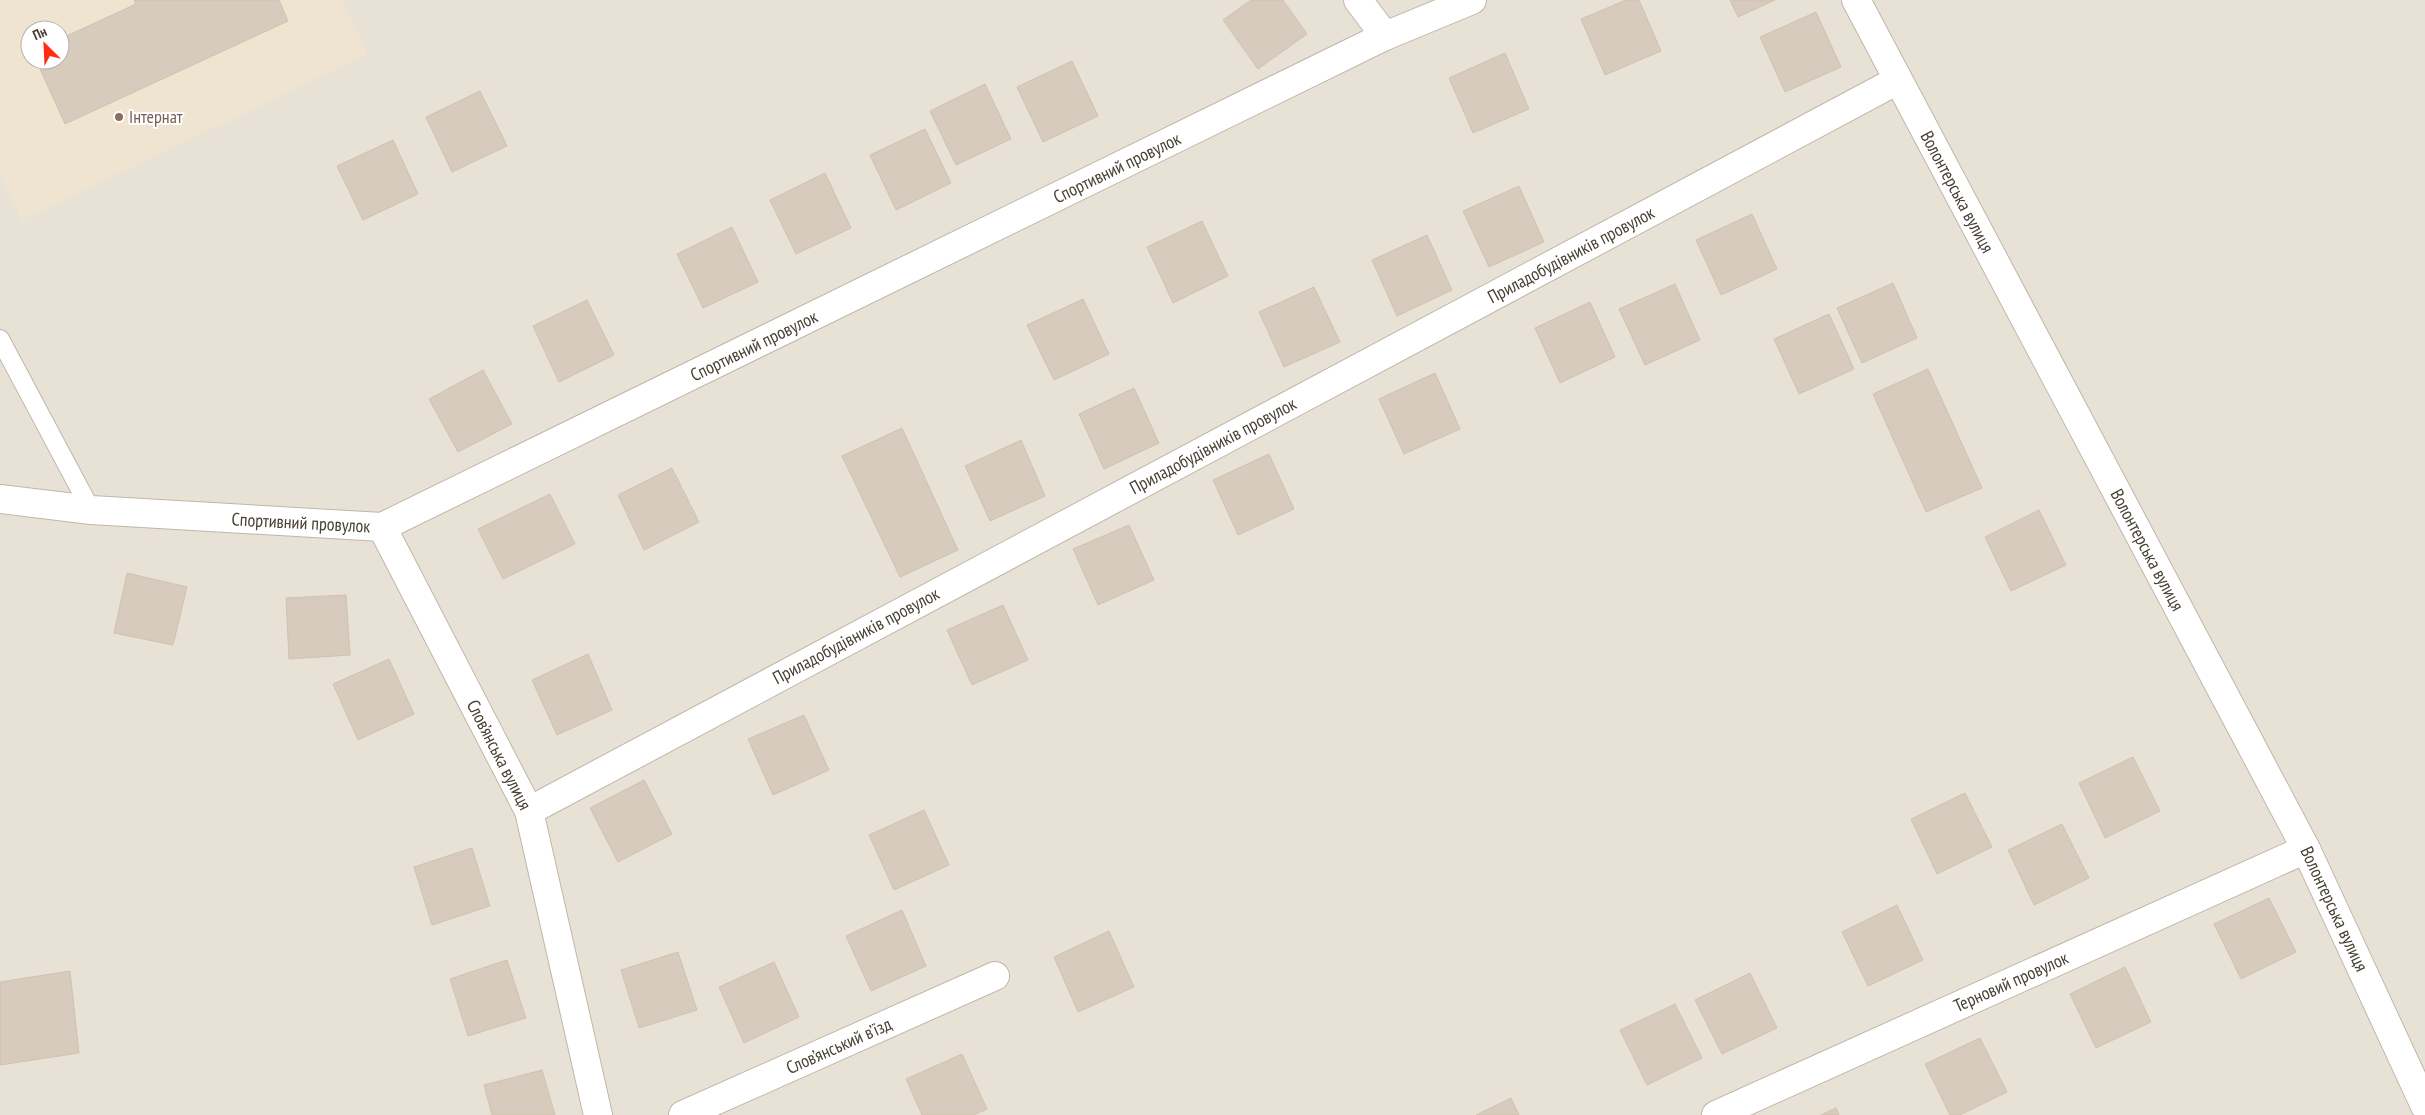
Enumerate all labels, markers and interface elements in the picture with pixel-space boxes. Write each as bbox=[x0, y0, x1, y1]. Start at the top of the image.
north arrow bbox=[20, 20, 70, 70]
text: Пн bbox=[30, 22, 50, 44]
place label: Інтернат bbox=[129, 105, 183, 128]
marker: Інтернат bbox=[113, 111, 125, 123]
street label: Спортивний провулок bbox=[1049, 127, 1184, 208]
street label: Волонтерська вулиця bbox=[1916, 127, 1999, 257]
street label: Приладобудівників провулок bbox=[1483, 201, 1658, 308]
street label: Спортивний провулок bbox=[686, 305, 821, 386]
street label: Приладобудівників провулок bbox=[1125, 392, 1300, 499]
street label: Волонтерська вулиця bbox=[2106, 485, 2189, 615]
street label: Спортивний провулок bbox=[231, 507, 371, 538]
street label: Приладобудівників провулок bbox=[768, 582, 943, 689]
street label: Слов’янська вулиця bbox=[462, 696, 537, 814]
street label: Волонтерська вулиця bbox=[2295, 843, 2373, 975]
street label: Терновий провулок bbox=[1950, 946, 2072, 1017]
street label: Слов’янський в’їзд bbox=[783, 1012, 895, 1079]

